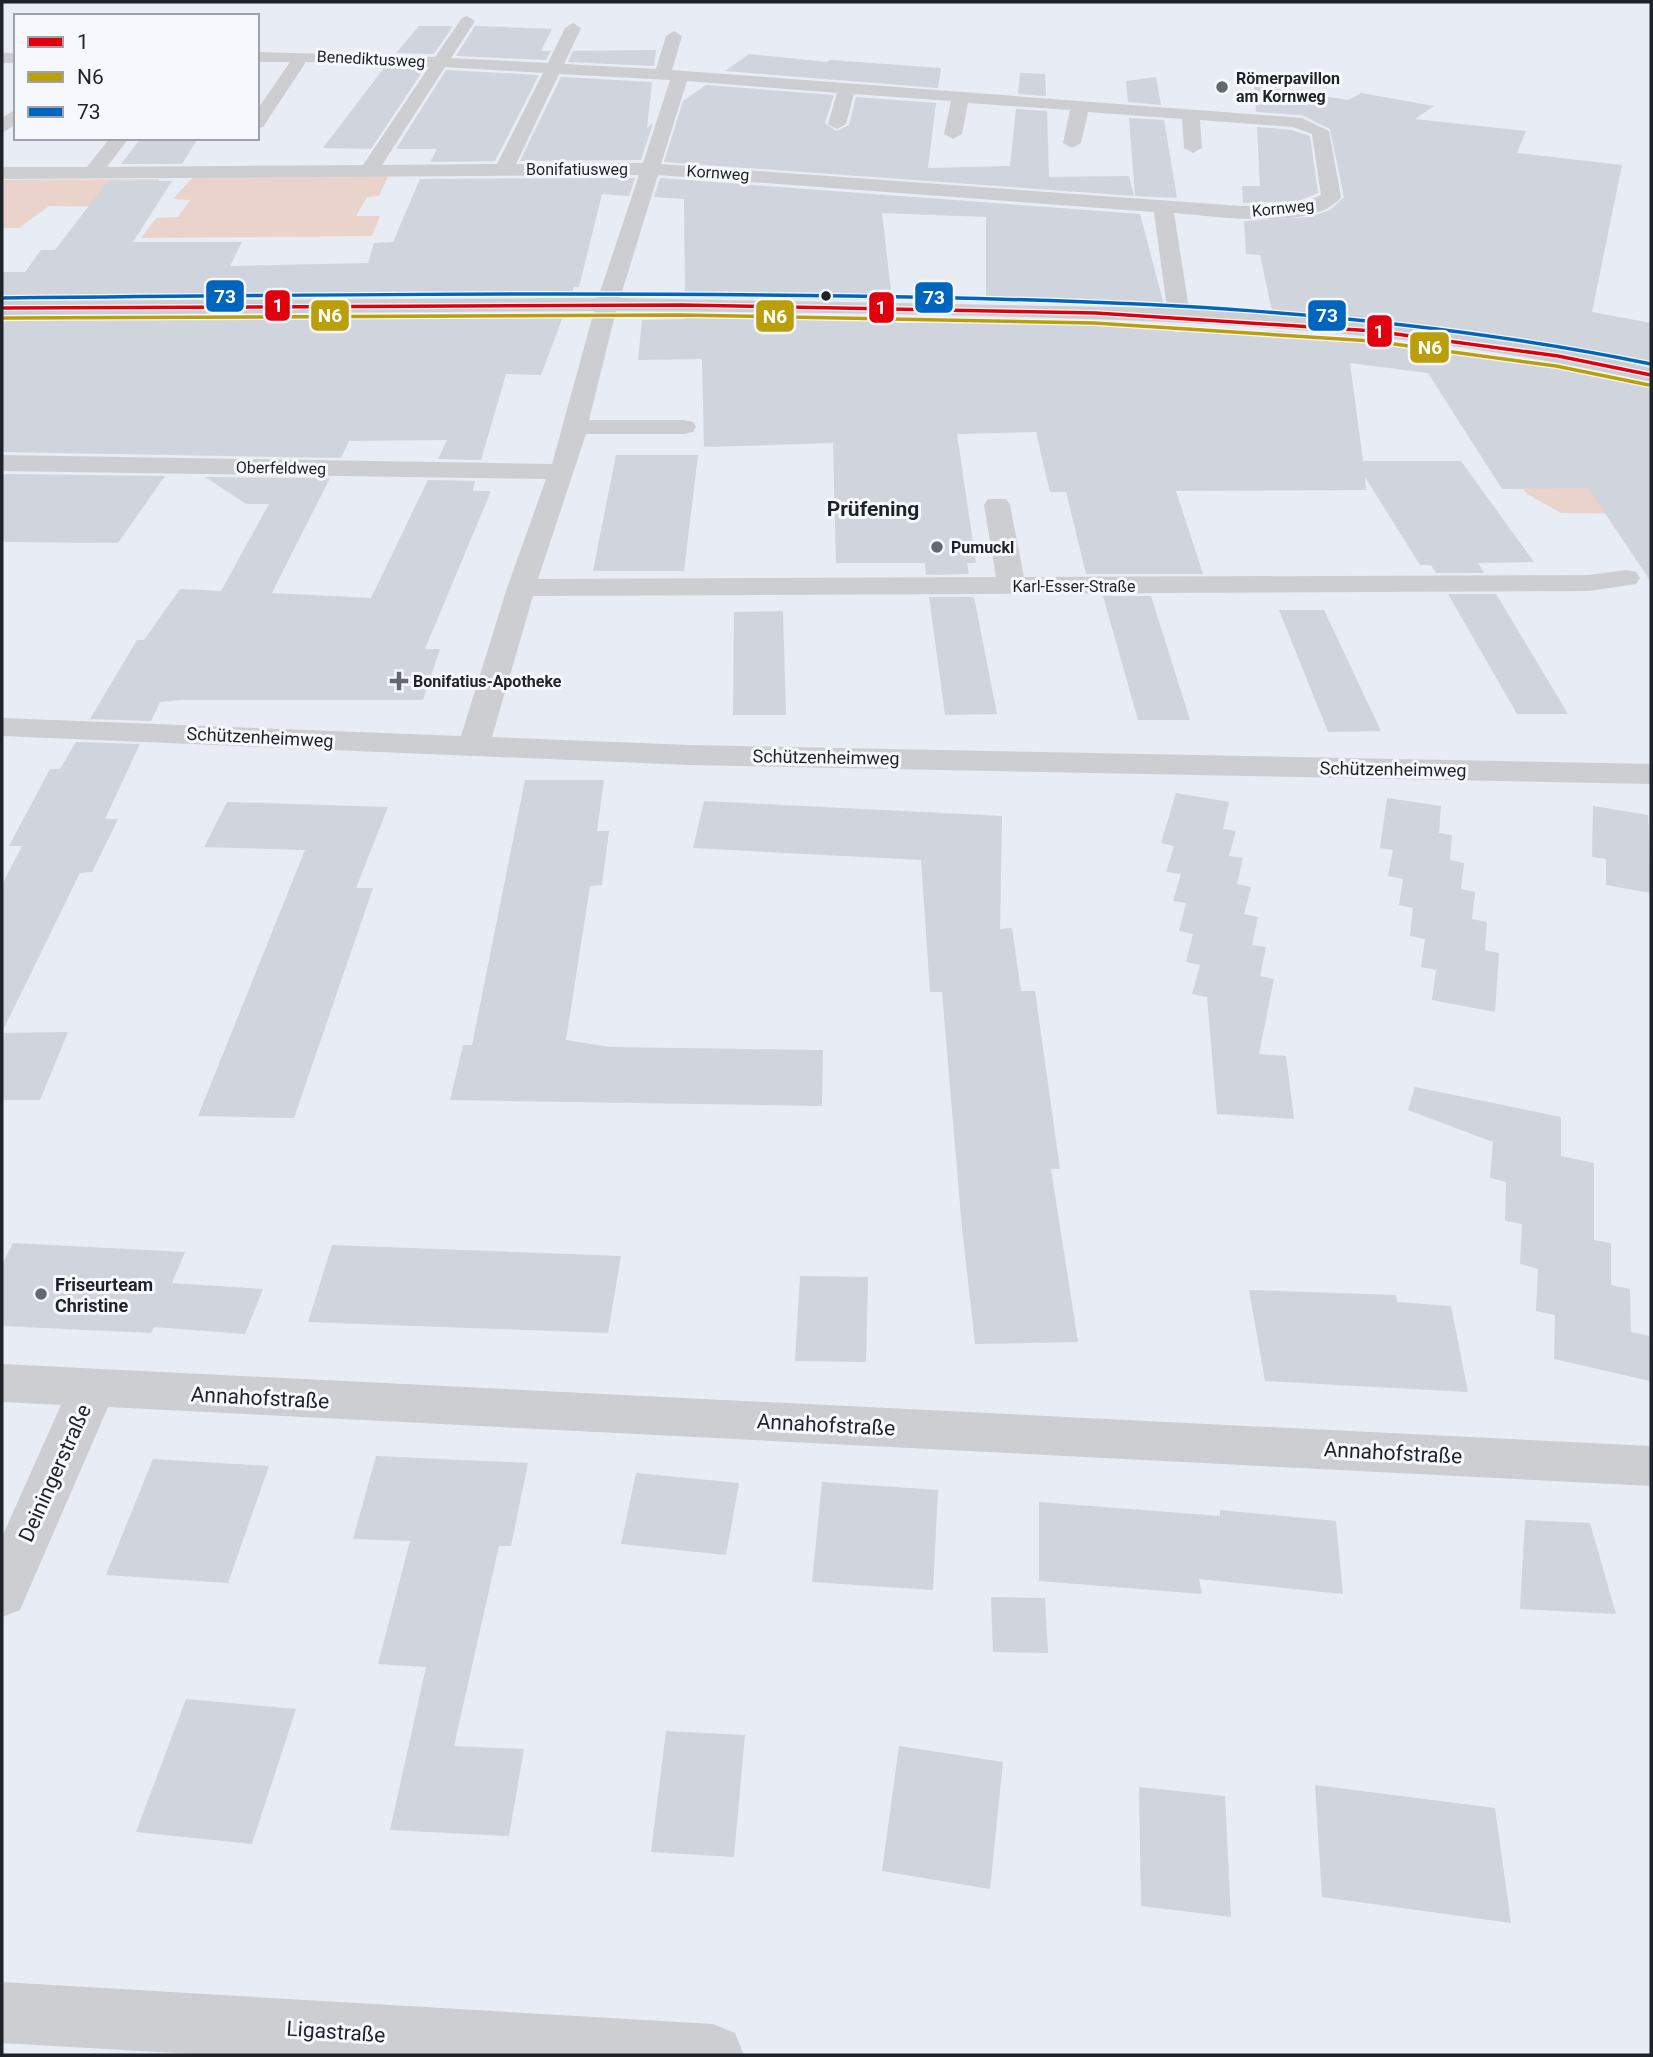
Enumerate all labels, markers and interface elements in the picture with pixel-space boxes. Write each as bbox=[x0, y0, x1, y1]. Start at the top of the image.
legend bbox=[14, 14, 259, 140]
text: 1 bbox=[77, 30, 89, 54]
street label: Benediktusweg bbox=[316, 47, 426, 71]
text: N6 bbox=[77, 65, 104, 89]
place label: Römerpavillon am Kornweg bbox=[1236, 69, 1340, 106]
marker: Römerpavillon am Kornweg bbox=[1214, 79, 1230, 95]
text: 73 bbox=[77, 100, 101, 124]
street label: Bonifatiusweg bbox=[526, 160, 628, 179]
street label: Kornweg bbox=[686, 161, 750, 185]
street label: Kornweg bbox=[1251, 195, 1315, 221]
line badge: 73 bbox=[205, 279, 245, 313]
line badge: 73 bbox=[914, 281, 954, 314]
text: 73 bbox=[214, 285, 236, 308]
text: 73 bbox=[923, 286, 945, 309]
line badge: 1 bbox=[264, 289, 291, 322]
unlabelled marker bbox=[819, 289, 833, 303]
line badge: 1 bbox=[868, 291, 895, 324]
text: 1 bbox=[273, 294, 283, 317]
text: 1 bbox=[876, 296, 886, 319]
line badge: N6 bbox=[310, 299, 350, 332]
line badge: N6 bbox=[755, 299, 795, 333]
line badge: 73 bbox=[1307, 299, 1347, 332]
text: N6 bbox=[318, 304, 342, 327]
text: 73 bbox=[1316, 304, 1338, 327]
text: N6 bbox=[763, 305, 787, 328]
line badge: 1 bbox=[1366, 314, 1393, 348]
text: 1 bbox=[1374, 320, 1384, 343]
line badge: N6 bbox=[1409, 331, 1450, 364]
text: N6 bbox=[1418, 336, 1442, 359]
street label: Oberfeldweg bbox=[236, 458, 326, 478]
district label: Prüfening bbox=[827, 497, 919, 521]
place label: Pumuckl bbox=[951, 538, 1014, 557]
marker: Pumuckl bbox=[929, 539, 945, 555]
street label: Karl-Esser-Straße bbox=[1013, 577, 1135, 596]
place label: Bonifatius-Apotheke bbox=[413, 672, 562, 691]
marker: Bonifatius-Apotheke bbox=[391, 673, 407, 689]
street label: Schützenheimweg bbox=[186, 723, 334, 751]
street label: Schützenheimweg bbox=[752, 745, 900, 769]
street label: Schützenheimweg bbox=[1319, 757, 1467, 781]
place label: Friseurteam Christine bbox=[55, 1274, 153, 1316]
marker: Friseurteam Christine bbox=[33, 1286, 49, 1302]
street label: Annahofstraße bbox=[190, 1382, 330, 1414]
street label: Deiningerstraße bbox=[14, 1401, 96, 1545]
street label: Annahofstraße bbox=[756, 1409, 896, 1441]
street label: Annahofstraße bbox=[1323, 1437, 1463, 1469]
street label: Ligastraße bbox=[286, 2017, 386, 2047]

